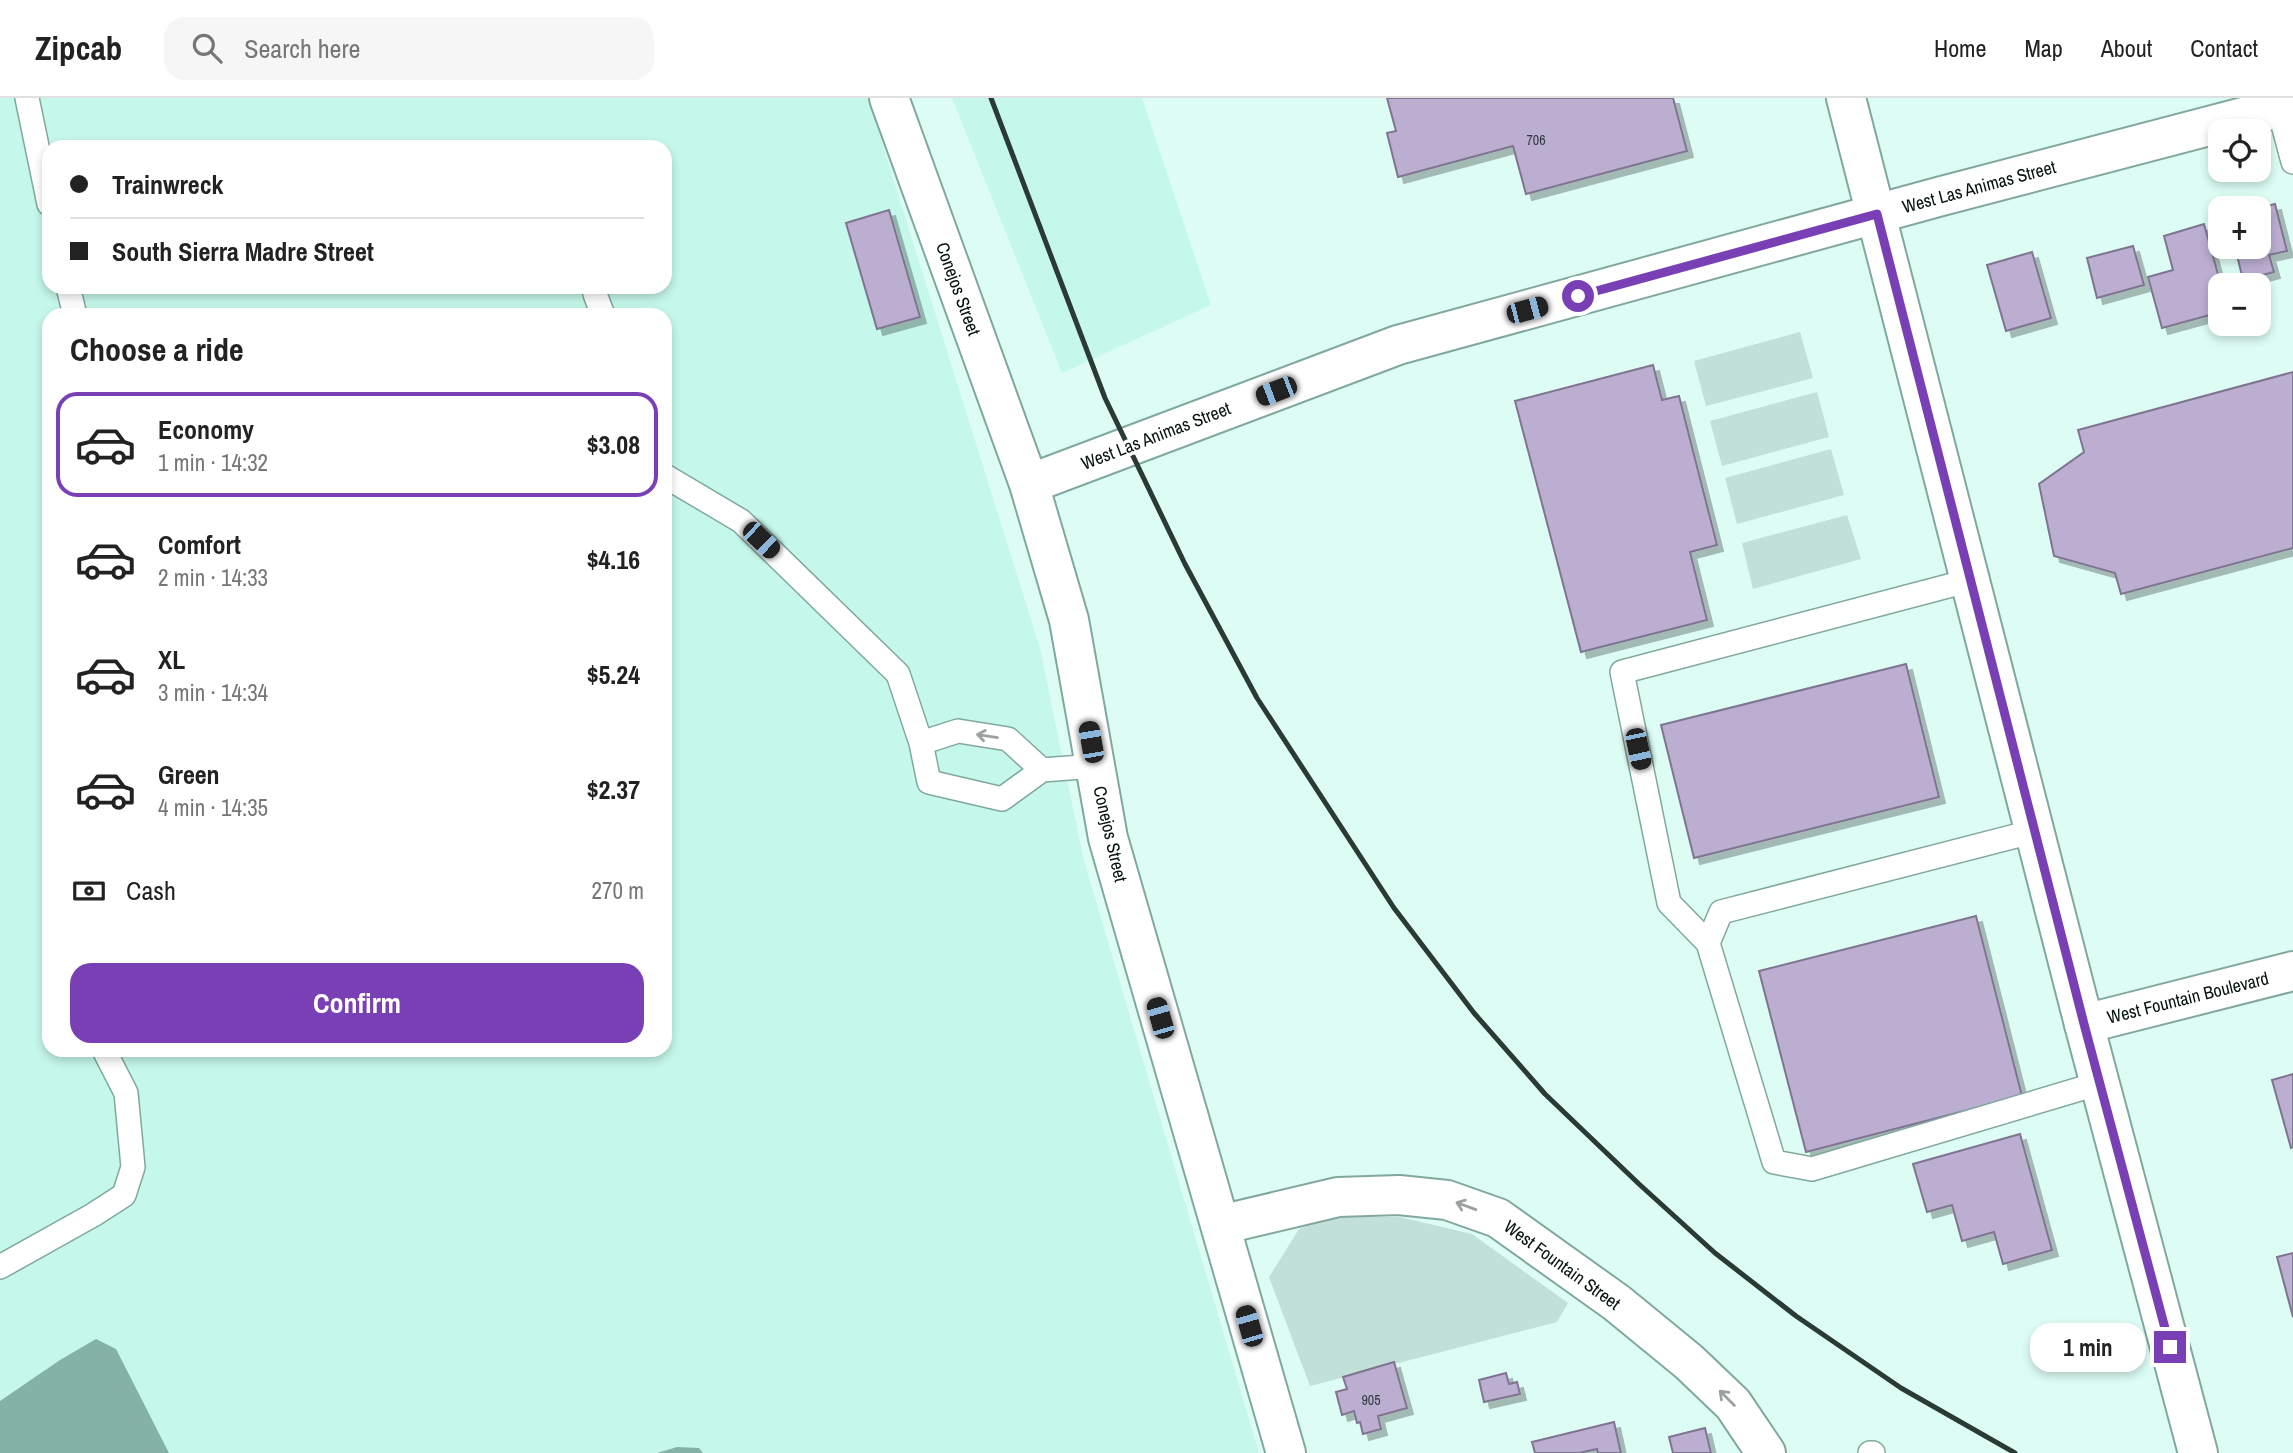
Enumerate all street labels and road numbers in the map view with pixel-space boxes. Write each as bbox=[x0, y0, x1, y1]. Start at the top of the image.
street label: West Las Animas Street bbox=[1899, 154, 2058, 219]
street label: Conejos Street bbox=[930, 239, 987, 339]
street label: West Las Animas Street bbox=[1078, 396, 1234, 476]
street label: Conejos Street bbox=[1087, 784, 1134, 884]
street label: West Fountain Boulevard bbox=[2105, 965, 2271, 1030]
street label: West Fountain Street bbox=[1499, 1214, 1626, 1315]

